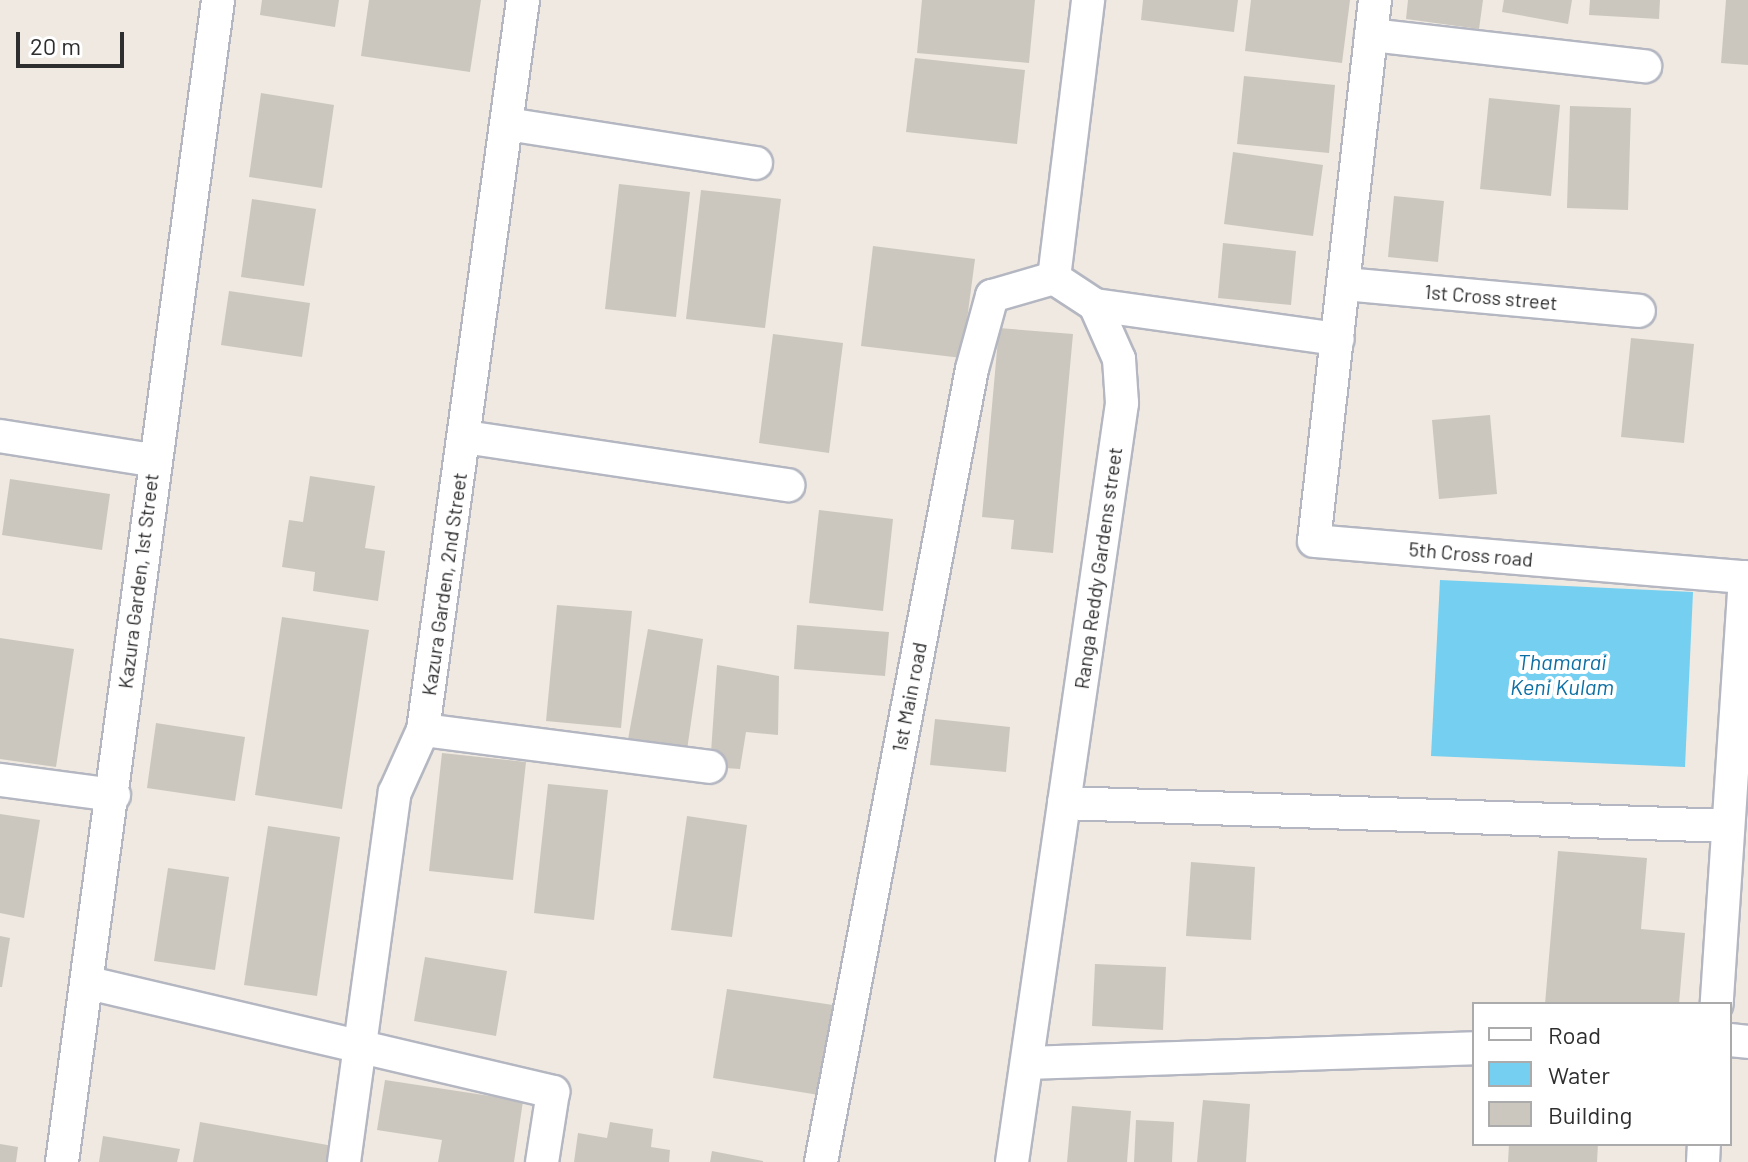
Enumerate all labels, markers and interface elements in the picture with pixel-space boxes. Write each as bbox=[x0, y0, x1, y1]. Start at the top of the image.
scale bar bbox=[20, 16, 128, 66]
text: 20 m bbox=[30, 31, 81, 60]
street label: 1st Cross street bbox=[1423, 279, 1559, 315]
street label: Ranga Reddy Gardens street bbox=[1069, 445, 1127, 691]
street label: Kazura Garden, 2nd Street bbox=[416, 471, 472, 697]
street label: Kazura Garden, 1st Street bbox=[113, 472, 163, 690]
street label: 5th Cross road bbox=[1408, 537, 1534, 571]
street label: 1st Main road bbox=[887, 640, 931, 754]
water label: Thamarai Keni Kulam bbox=[1510, 648, 1614, 700]
legend bbox=[1472, 1002, 1732, 1146]
text: Road bbox=[1548, 1020, 1601, 1049]
text: Water bbox=[1548, 1060, 1610, 1089]
text: Building bbox=[1548, 1100, 1632, 1129]

